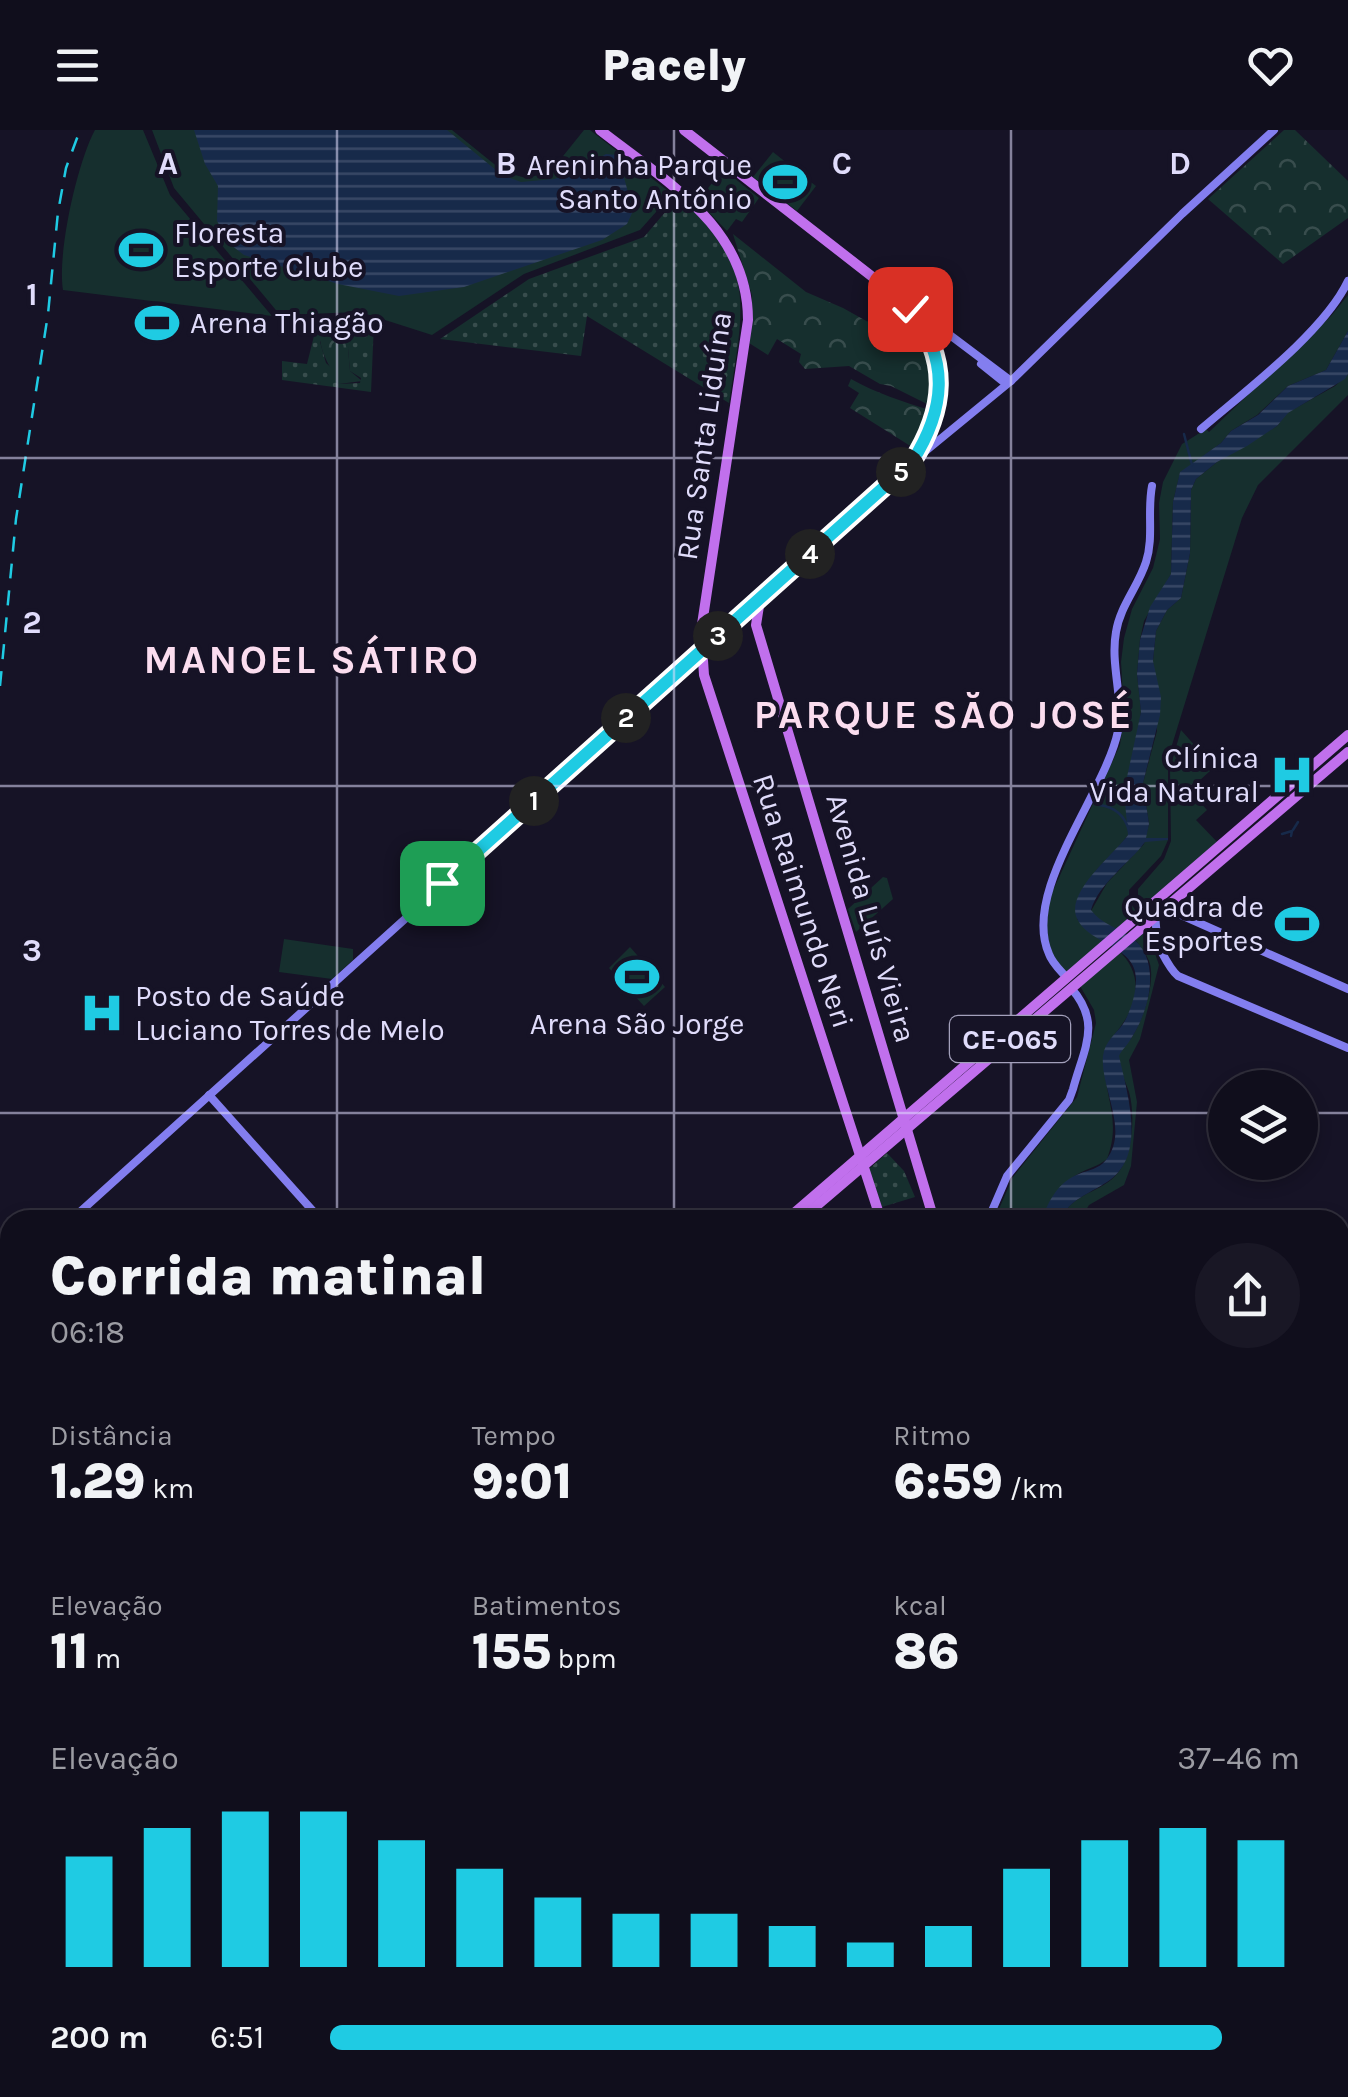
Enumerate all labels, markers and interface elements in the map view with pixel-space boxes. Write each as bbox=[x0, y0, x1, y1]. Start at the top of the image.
icon: menu bbox=[50, 38, 105, 93]
icon: heart bbox=[1243, 38, 1298, 93]
text: Pacely bbox=[602, 39, 746, 91]
text: A bbox=[158, 145, 178, 182]
text: B bbox=[496, 145, 516, 182]
text: C bbox=[832, 145, 852, 182]
text: D bbox=[1169, 145, 1191, 182]
place label: Areninha Parque Santo Antônio bbox=[527, 147, 752, 217]
sports icon: Areninha Parque Santo Antônio bbox=[761, 158, 809, 206]
place label: Floresta Esporte Clube bbox=[174, 215, 363, 285]
sports icon: Floresta Esporte Clube bbox=[117, 226, 165, 274]
pin bbox=[868, 267, 953, 352]
text: 1 bbox=[26, 276, 38, 313]
icon: check bbox=[883, 282, 938, 337]
sports icon: Arena Thiagão bbox=[133, 299, 181, 347]
place label: Arena Thiagão bbox=[190, 305, 384, 341]
street label: Rua Santa Liduína bbox=[669, 310, 739, 562]
pin: 5 bbox=[876, 447, 926, 497]
text: 5 bbox=[893, 455, 909, 488]
pin: 4 bbox=[785, 529, 835, 579]
text: 4 bbox=[802, 537, 818, 570]
text: 2 bbox=[22, 604, 42, 641]
pin: 3 bbox=[693, 611, 743, 661]
text: 3 bbox=[709, 619, 727, 652]
district label: MANOEL SÁTIRO bbox=[143, 634, 481, 683]
district label: PARQUE SĂO JOSÉ bbox=[754, 689, 1134, 738]
pin: 2 bbox=[601, 693, 651, 743]
text: 2 bbox=[618, 701, 634, 734]
place label: Clínica Vida Natural bbox=[1090, 740, 1259, 810]
hospital icon: Clínica Vida Natural bbox=[1268, 751, 1316, 799]
street label: Rua Raimundo Neri bbox=[745, 769, 861, 1033]
pin: 1 bbox=[509, 776, 559, 826]
text: 1 bbox=[529, 784, 539, 817]
street label: Avenida Luís Vieira bbox=[818, 789, 924, 1047]
pin bbox=[400, 841, 485, 926]
icon: arrive bbox=[415, 856, 470, 911]
place label: Quadra de Esportes bbox=[1124, 889, 1264, 959]
sports icon: Quadra de Esportes bbox=[1273, 900, 1321, 948]
text: 3 bbox=[22, 932, 42, 969]
sports icon: Arena São Jorge bbox=[613, 953, 661, 1001]
place label: Posto de Saúde Luciano Torres de Melo bbox=[135, 978, 445, 1048]
hospital icon: Posto de Saúde Luciano Torres de Melo bbox=[78, 989, 126, 1037]
place label: Arena São Jorge bbox=[530, 1006, 744, 1042]
road number: CE-065 bbox=[950, 1016, 1070, 1062]
map controls bbox=[1208, 1070, 1318, 1180]
button: layers bbox=[1208, 1070, 1318, 1180]
button: share bbox=[1195, 1243, 1300, 1348]
text: Corrida matinal bbox=[50, 1244, 486, 1308]
text: 06:18 bbox=[50, 1314, 125, 1351]
text: Distância bbox=[50, 1419, 173, 1452]
text: Tempo bbox=[472, 1419, 556, 1452]
text: Ritmo bbox=[893, 1419, 971, 1452]
text: 1.29 bbox=[50, 1452, 146, 1511]
text: 9:01 bbox=[472, 1452, 572, 1511]
text: 6:59 bbox=[893, 1452, 1003, 1511]
text: km bbox=[146, 1472, 194, 1505]
text: /km bbox=[1003, 1472, 1064, 1505]
text: Elevação bbox=[50, 1589, 163, 1622]
text: Batimentos bbox=[472, 1589, 621, 1622]
text: kcal bbox=[893, 1589, 947, 1622]
text: 11 bbox=[50, 1622, 88, 1681]
text: 155 bbox=[472, 1622, 551, 1681]
text: 86 bbox=[893, 1622, 959, 1681]
text: m bbox=[88, 1642, 121, 1675]
text: bpm bbox=[551, 1642, 617, 1675]
text: Elevação bbox=[50, 1740, 179, 1777]
text: 37–46 m bbox=[1177, 1740, 1300, 1777]
text: 200 m bbox=[50, 2019, 148, 2056]
text: 6:51 bbox=[210, 2019, 264, 2056]

